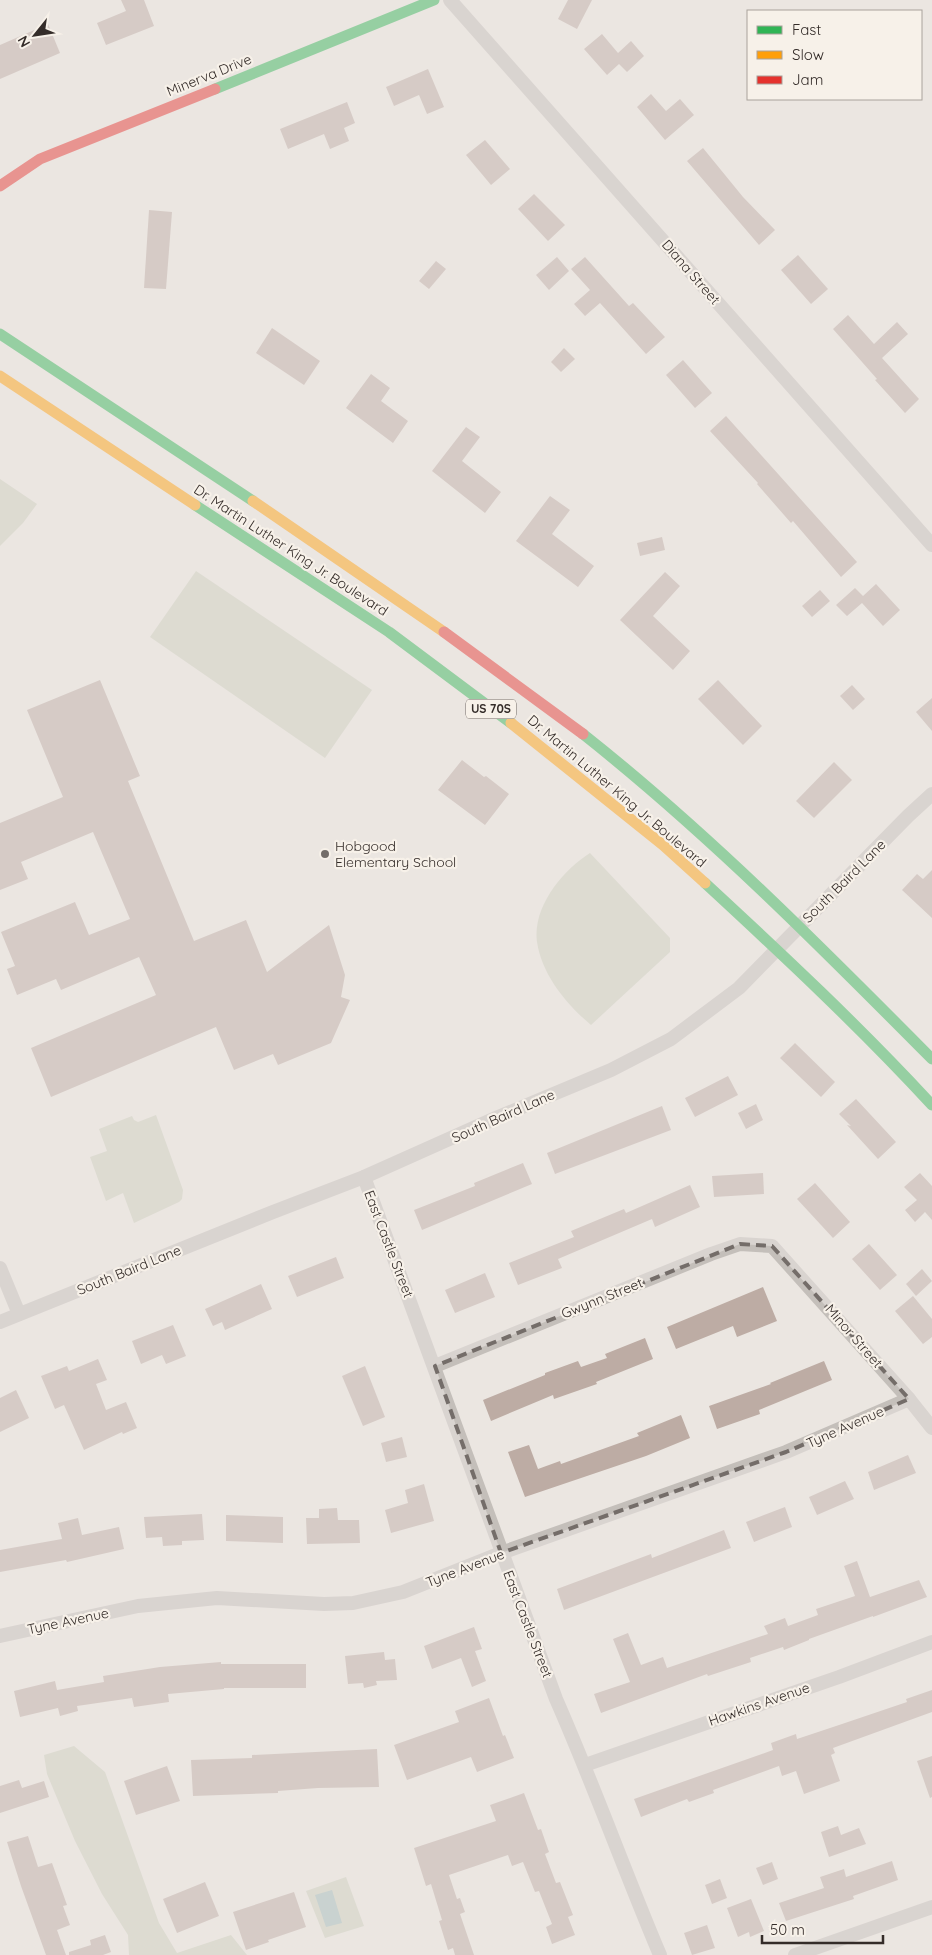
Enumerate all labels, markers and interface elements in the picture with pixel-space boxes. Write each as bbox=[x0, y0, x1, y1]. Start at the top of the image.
north arrow bbox=[10, 10, 60, 60]
legend bbox=[747, 10, 922, 100]
text: Fast bbox=[792, 20, 821, 39]
text: N bbox=[13, 33, 34, 50]
text: Slow bbox=[792, 45, 824, 64]
street label: Minerva Drive bbox=[164, 50, 254, 100]
text: Jam bbox=[792, 70, 823, 89]
street label: Diana Street bbox=[658, 236, 724, 308]
street label: Dr. Martin Luther King Jr. Boulevard bbox=[191, 480, 391, 620]
road number: US 70S bbox=[466, 700, 516, 719]
street label: Dr. Martin Luther King Jr. Boulevard bbox=[524, 711, 710, 871]
street label: South Baird Lane bbox=[798, 835, 890, 927]
place label: Hobgood Elementary School bbox=[335, 837, 456, 871]
marker: Hobgood Elementary School bbox=[319, 848, 331, 860]
street label: South Baird Lane bbox=[449, 1085, 557, 1147]
street label: East Castle Street bbox=[360, 1188, 418, 1300]
street label: South Baird Lane bbox=[74, 1241, 184, 1299]
street label: Gwynn Street bbox=[559, 1273, 646, 1323]
street label: Minor Street bbox=[821, 1300, 887, 1372]
street label: Tyne Avenue bbox=[804, 1402, 887, 1452]
street label: Tyne Avenue bbox=[423, 1545, 507, 1591]
street label: East Castle Street bbox=[499, 1568, 557, 1680]
street label: Tyne Avenue bbox=[26, 1604, 110, 1638]
street label: Hawkins Avenue bbox=[706, 1678, 812, 1730]
scale bar bbox=[762, 1912, 883, 1944]
text: 50 m bbox=[770, 1920, 805, 1939]

